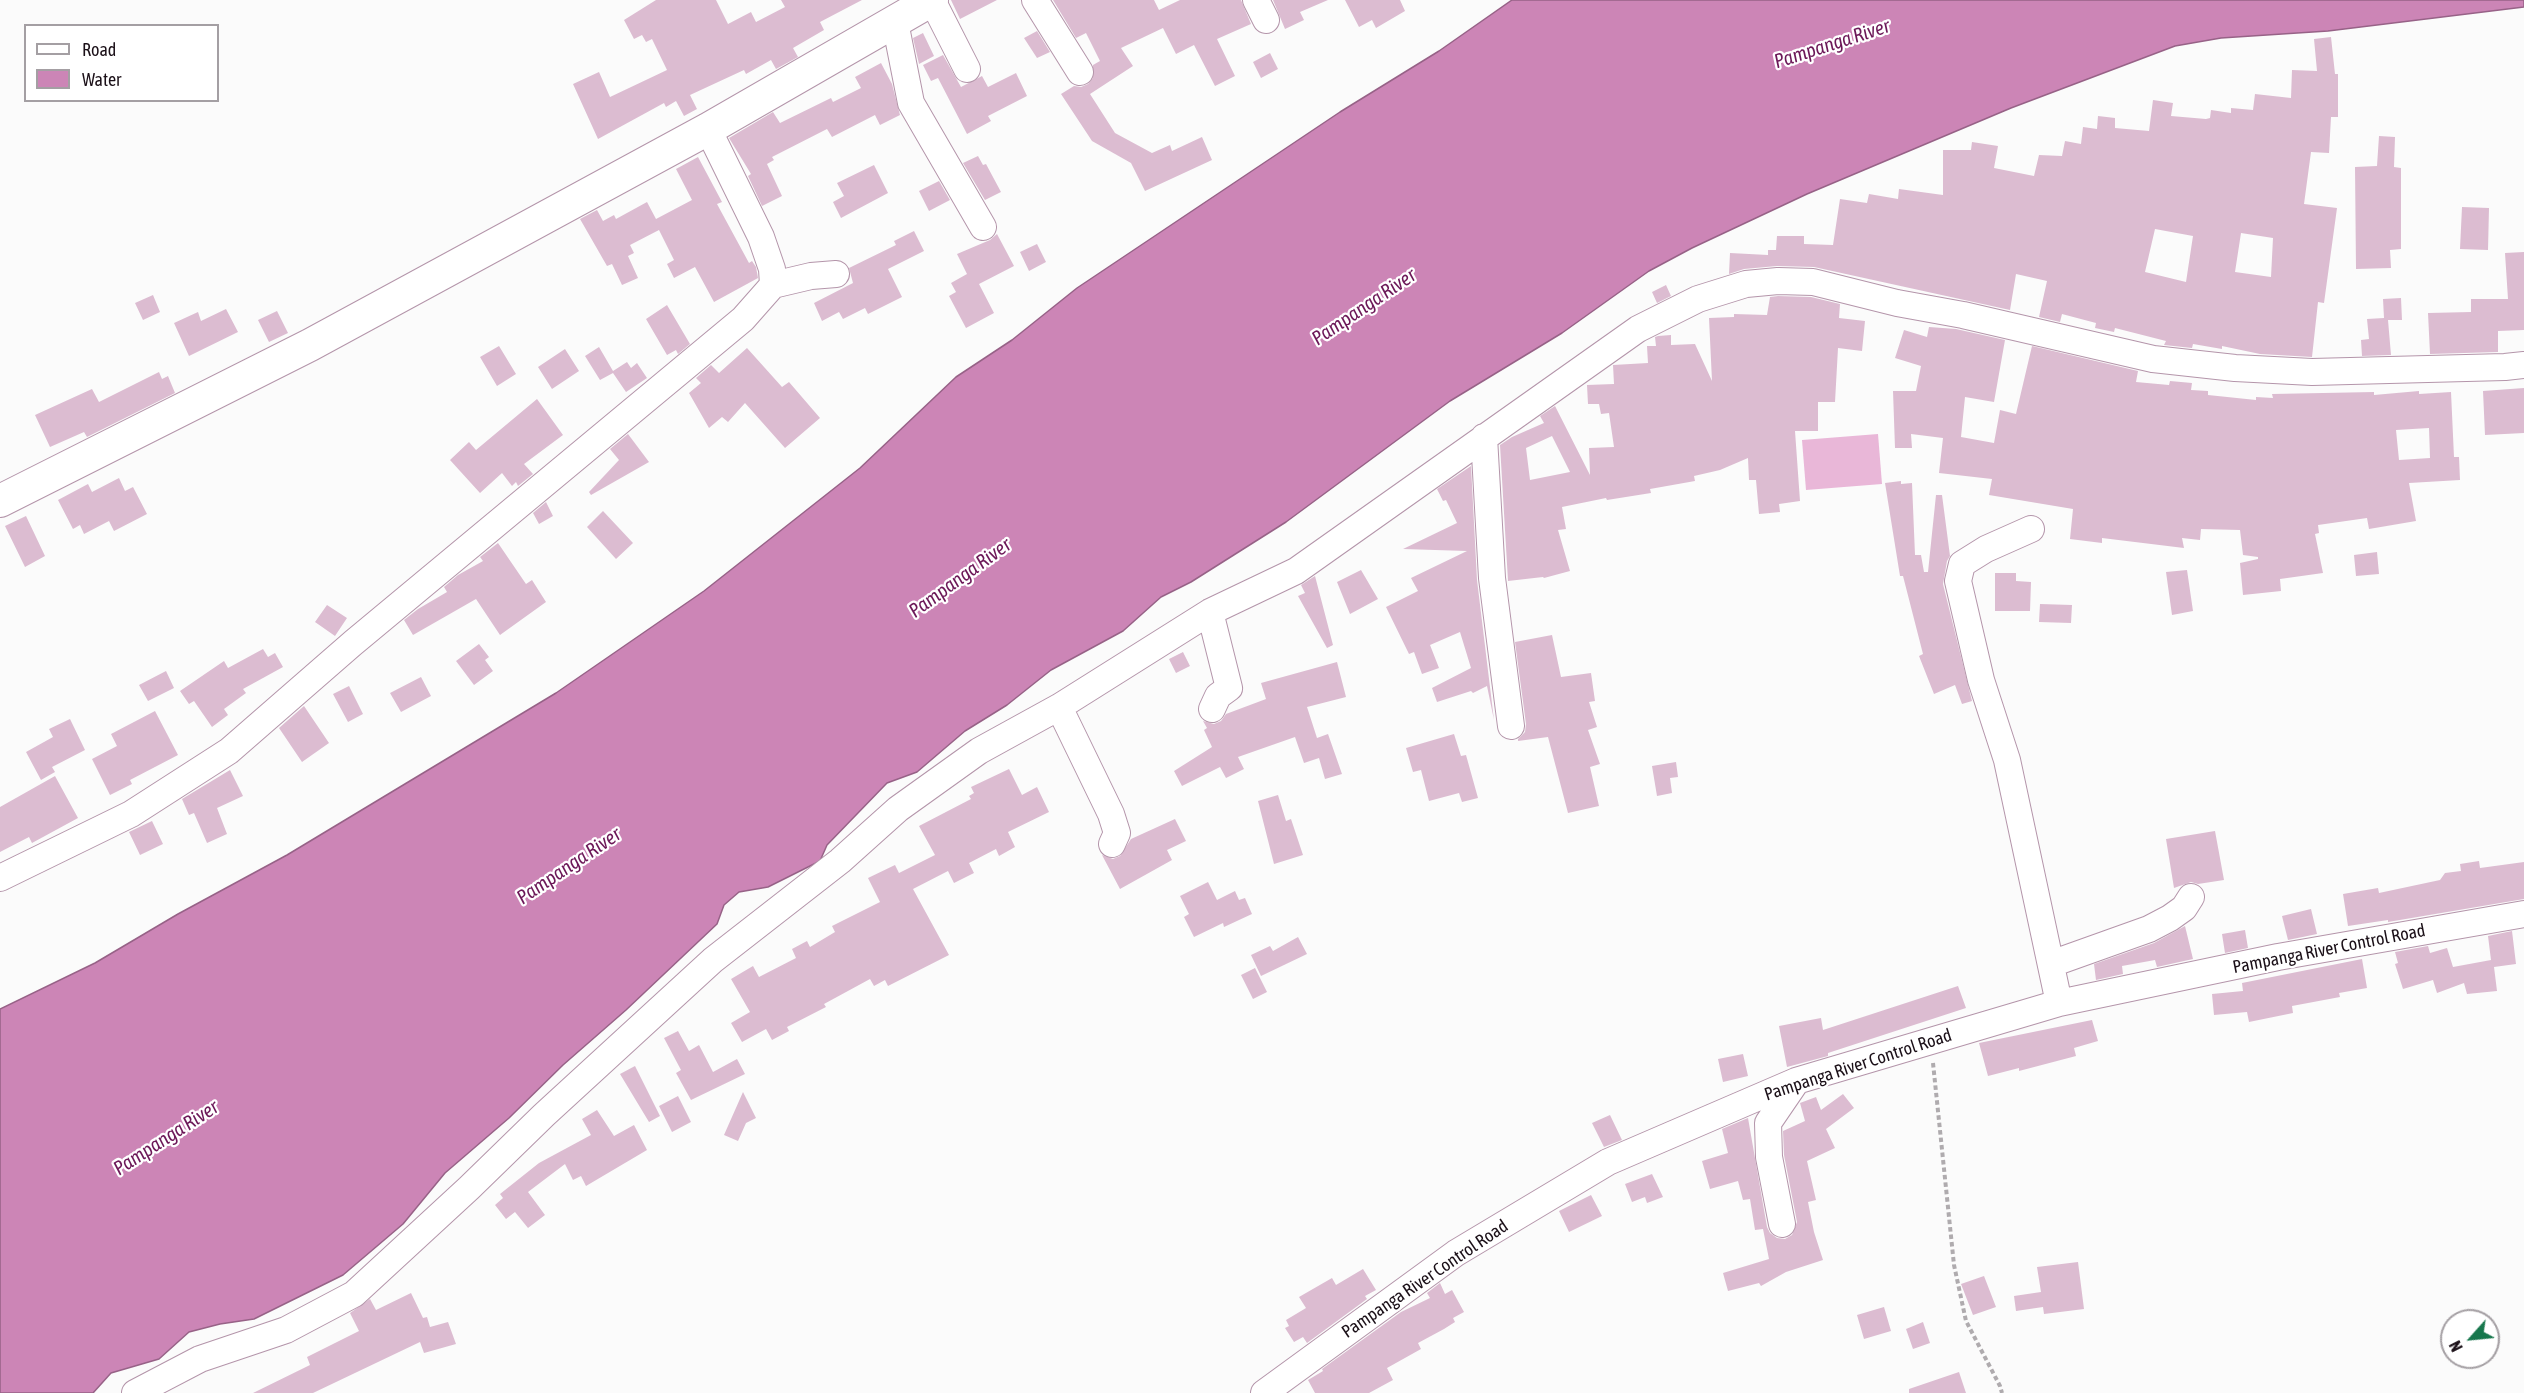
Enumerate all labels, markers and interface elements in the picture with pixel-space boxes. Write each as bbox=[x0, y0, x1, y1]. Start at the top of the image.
water label: Pampanga River bbox=[1771, 14, 1893, 74]
legend bbox=[24, 24, 219, 102]
text: Road bbox=[82, 39, 116, 60]
text: Water bbox=[82, 69, 121, 90]
water label: Pampanga River bbox=[1307, 263, 1421, 351]
water label: Pampanga River bbox=[904, 533, 1016, 623]
water label: Pampanga River bbox=[512, 822, 626, 910]
street label: Pampanga River Control Road bbox=[2231, 920, 2427, 978]
street label: Pampanga River Control Road bbox=[1762, 1024, 1954, 1106]
water label: Pampanga River bbox=[109, 1095, 223, 1181]
street label: Pampanga River Control Road bbox=[1338, 1215, 1512, 1343]
north arrow bbox=[2440, 1309, 2500, 1369]
text: N bbox=[2446, 1338, 2466, 1355]

